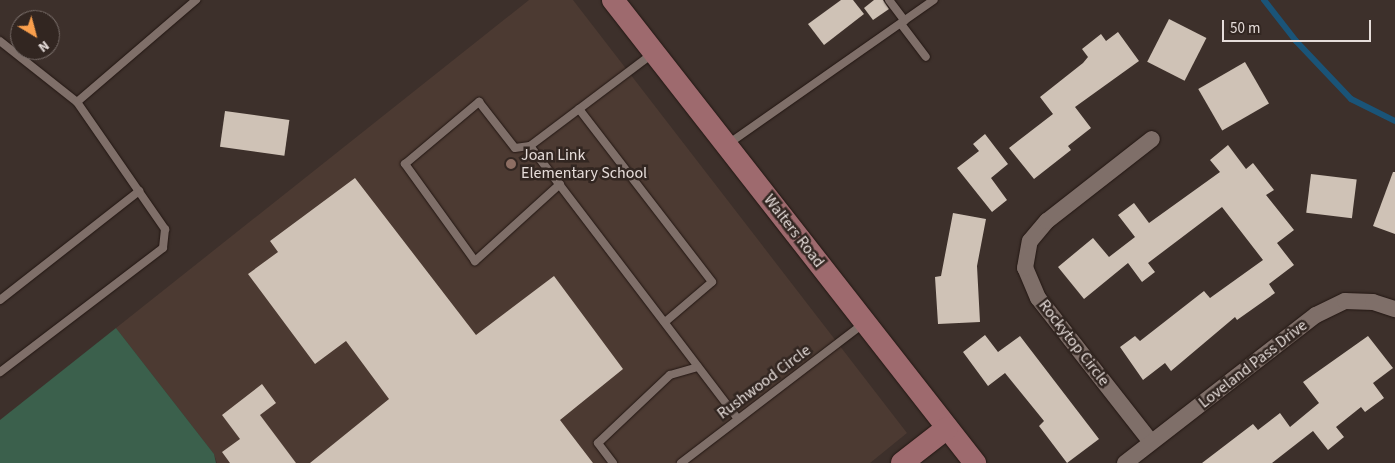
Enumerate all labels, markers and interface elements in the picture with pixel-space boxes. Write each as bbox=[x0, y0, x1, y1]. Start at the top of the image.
north arrow bbox=[10, 10, 60, 60]
scale bar bbox=[1225, 10, 1374, 42]
text: 50 m bbox=[1230, 18, 1260, 39]
text: N bbox=[34, 35, 53, 57]
place label: Joan Link Elementary School bbox=[521, 145, 647, 183]
marker: Joan Link Elementary School bbox=[505, 158, 517, 170]
street label: Walters Road bbox=[760, 191, 828, 271]
street label: Rockytop Circle bbox=[1034, 296, 1114, 390]
street label: Loveland Pass Drive bbox=[1195, 316, 1311, 412]
street label: Rushwood Circle bbox=[714, 341, 814, 423]

